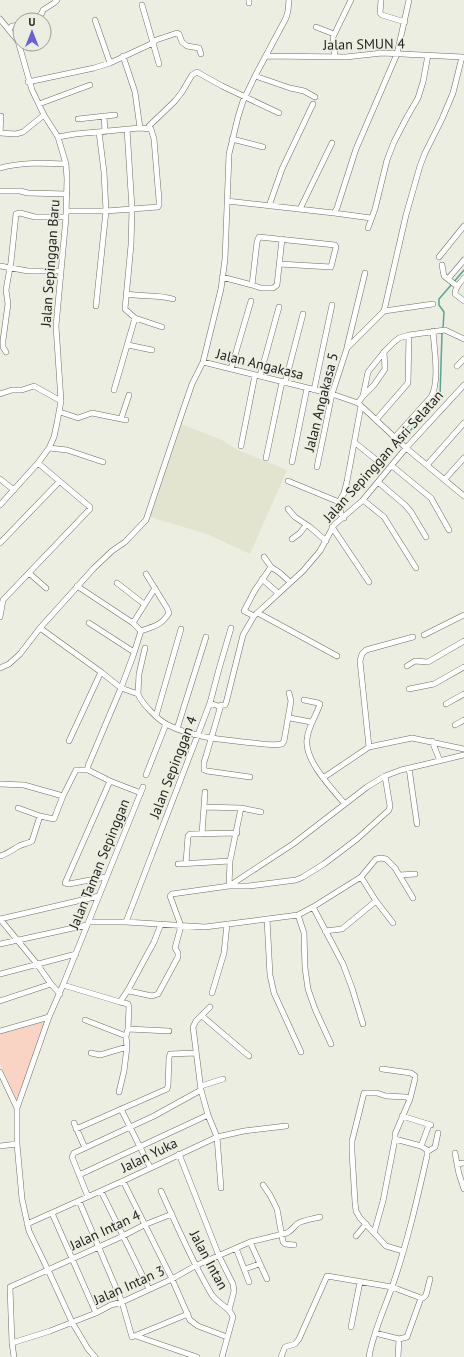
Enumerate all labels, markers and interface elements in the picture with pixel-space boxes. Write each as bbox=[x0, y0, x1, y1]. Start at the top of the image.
north arrow bbox=[12, 12, 52, 52]
text: U bbox=[29, 15, 36, 29]
street label: Jalan SMUN 4 bbox=[322, 34, 405, 54]
street label: Jalan Sepinggan Baru bbox=[36, 199, 63, 328]
street label: Jalan Angakasa bbox=[213, 344, 306, 384]
street label: Jalan Angakasa 5 bbox=[300, 351, 342, 454]
street label: Jalan Sepinggan Asri Selatan bbox=[318, 386, 447, 526]
street label: Jalan Sepinggan 4 bbox=[145, 713, 201, 822]
street label: Jalan Taman Sepinggan bbox=[64, 796, 133, 933]
street label: Jalan Yuka bbox=[117, 1134, 180, 1177]
street label: Jalan Intan 4 bbox=[66, 1206, 144, 1255]
street label: Jalan Intan bbox=[185, 1226, 232, 1293]
street label: Jalan Intan 3 bbox=[90, 1261, 167, 1309]

